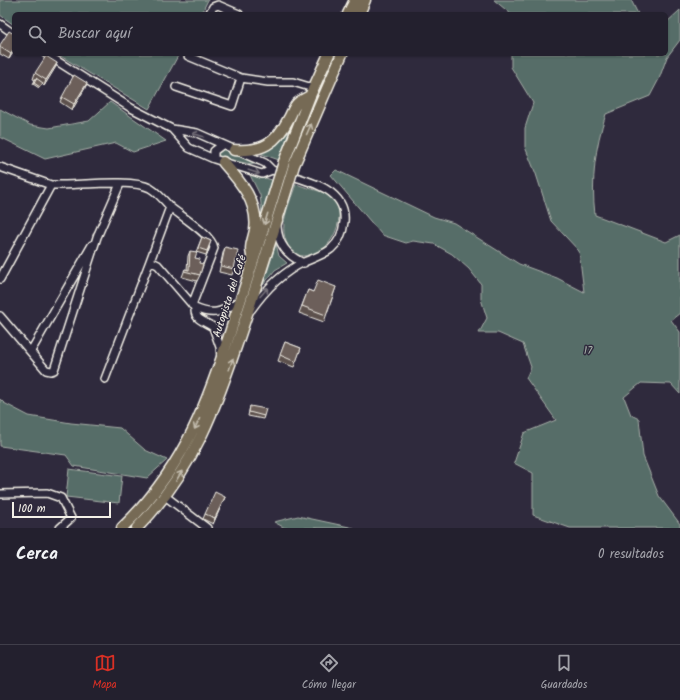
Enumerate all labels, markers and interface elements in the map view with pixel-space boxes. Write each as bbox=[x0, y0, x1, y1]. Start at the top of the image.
search box bbox=[12, 12, 668, 56]
text: Buscar aquí bbox=[58, 22, 131, 46]
icon: search bbox=[26, 23, 48, 45]
one-way arrow bbox=[306, 124, 313, 136]
one-way arrow bbox=[192, 130, 204, 138]
one-way arrow bbox=[248, 169, 261, 176]
one-way arrow bbox=[262, 212, 269, 225]
street label: Autopista del Café bbox=[208, 252, 252, 340]
one-way arrow bbox=[260, 287, 269, 297]
park label: 17 bbox=[584, 342, 593, 360]
one-way arrow bbox=[228, 358, 235, 371]
one-way arrow bbox=[193, 418, 200, 430]
one-way arrow bbox=[175, 471, 183, 482]
scale bar bbox=[12, 500, 111, 519]
text: 100 m bbox=[18, 500, 46, 518]
text: Cerca bbox=[16, 541, 58, 568]
text: 0 resultados bbox=[598, 544, 664, 565]
tab: Mapa bbox=[93, 652, 117, 694]
tab: Cómo llegar bbox=[302, 652, 356, 694]
tab: Guardados bbox=[541, 652, 587, 694]

